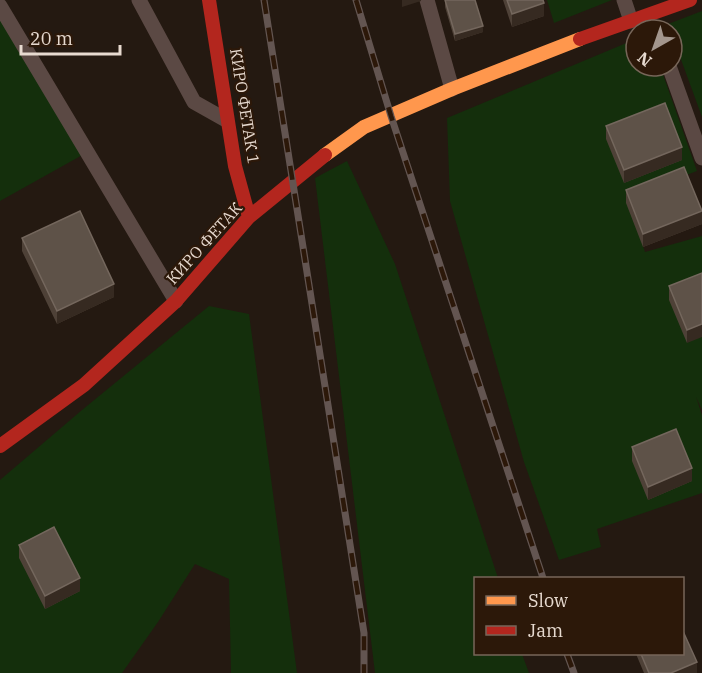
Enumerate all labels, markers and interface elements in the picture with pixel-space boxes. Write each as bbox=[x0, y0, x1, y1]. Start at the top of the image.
scale bar bbox=[21, 18, 120, 56]
north arrow bbox=[624, 18, 684, 78]
text: 20 m bbox=[30, 27, 73, 50]
street label: КИРО ФЕТАК 1 bbox=[226, 47, 264, 165]
text: N bbox=[633, 48, 656, 71]
street label: КИРО ФЕТАК bbox=[162, 198, 246, 288]
legend bbox=[474, 577, 684, 655]
text: Slow bbox=[528, 589, 568, 612]
text: Jam bbox=[528, 619, 563, 642]

